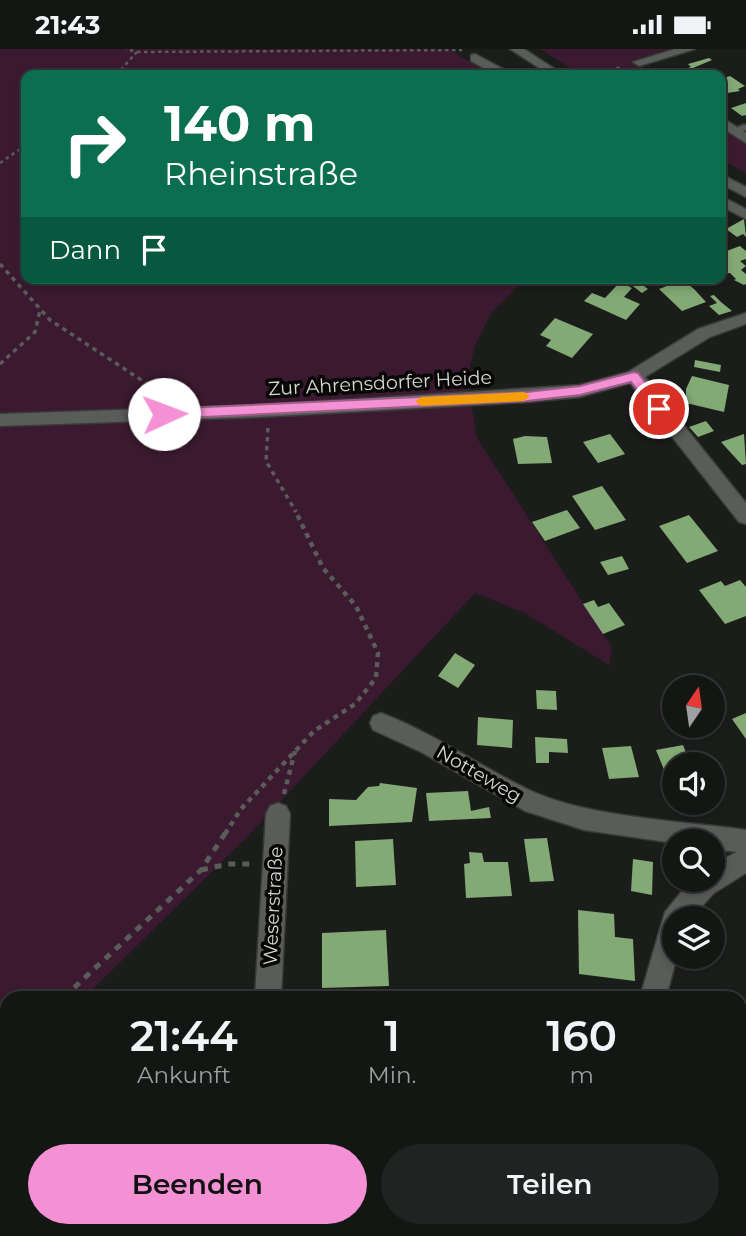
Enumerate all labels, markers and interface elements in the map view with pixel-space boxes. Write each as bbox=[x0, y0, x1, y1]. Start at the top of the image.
text: 21:43 bbox=[35, 9, 100, 41]
text: 140 m bbox=[164, 94, 316, 153]
icon: right bbox=[49, 98, 140, 189]
text: Rheinstraße bbox=[164, 154, 358, 193]
icon: arrive bbox=[135, 231, 173, 269]
text: Dann bbox=[49, 234, 121, 266]
street label: Zur Ahrensdorfer Heide bbox=[267, 366, 493, 400]
position arrow bbox=[127, 377, 201, 451]
pin bbox=[629, 379, 689, 439]
icon: arrive bbox=[640, 390, 678, 428]
north arrow bbox=[662, 675, 724, 739]
map controls bbox=[662, 675, 725, 969]
street label: Notteweg bbox=[432, 740, 526, 808]
button: sound bbox=[662, 752, 725, 815]
button: search bbox=[662, 829, 725, 892]
street label: Weserstraße bbox=[258, 846, 288, 966]
button: layers bbox=[662, 906, 725, 969]
text: 21:44 bbox=[130, 1010, 238, 1062]
text: 1 bbox=[384, 1010, 400, 1062]
text: 160 bbox=[546, 1010, 617, 1062]
text: Ankunft bbox=[137, 1061, 231, 1089]
text: Min. bbox=[368, 1061, 416, 1089]
text: m bbox=[569, 1061, 594, 1089]
button: Beenden bbox=[28, 1144, 367, 1224]
button: Teilen bbox=[381, 1144, 719, 1224]

